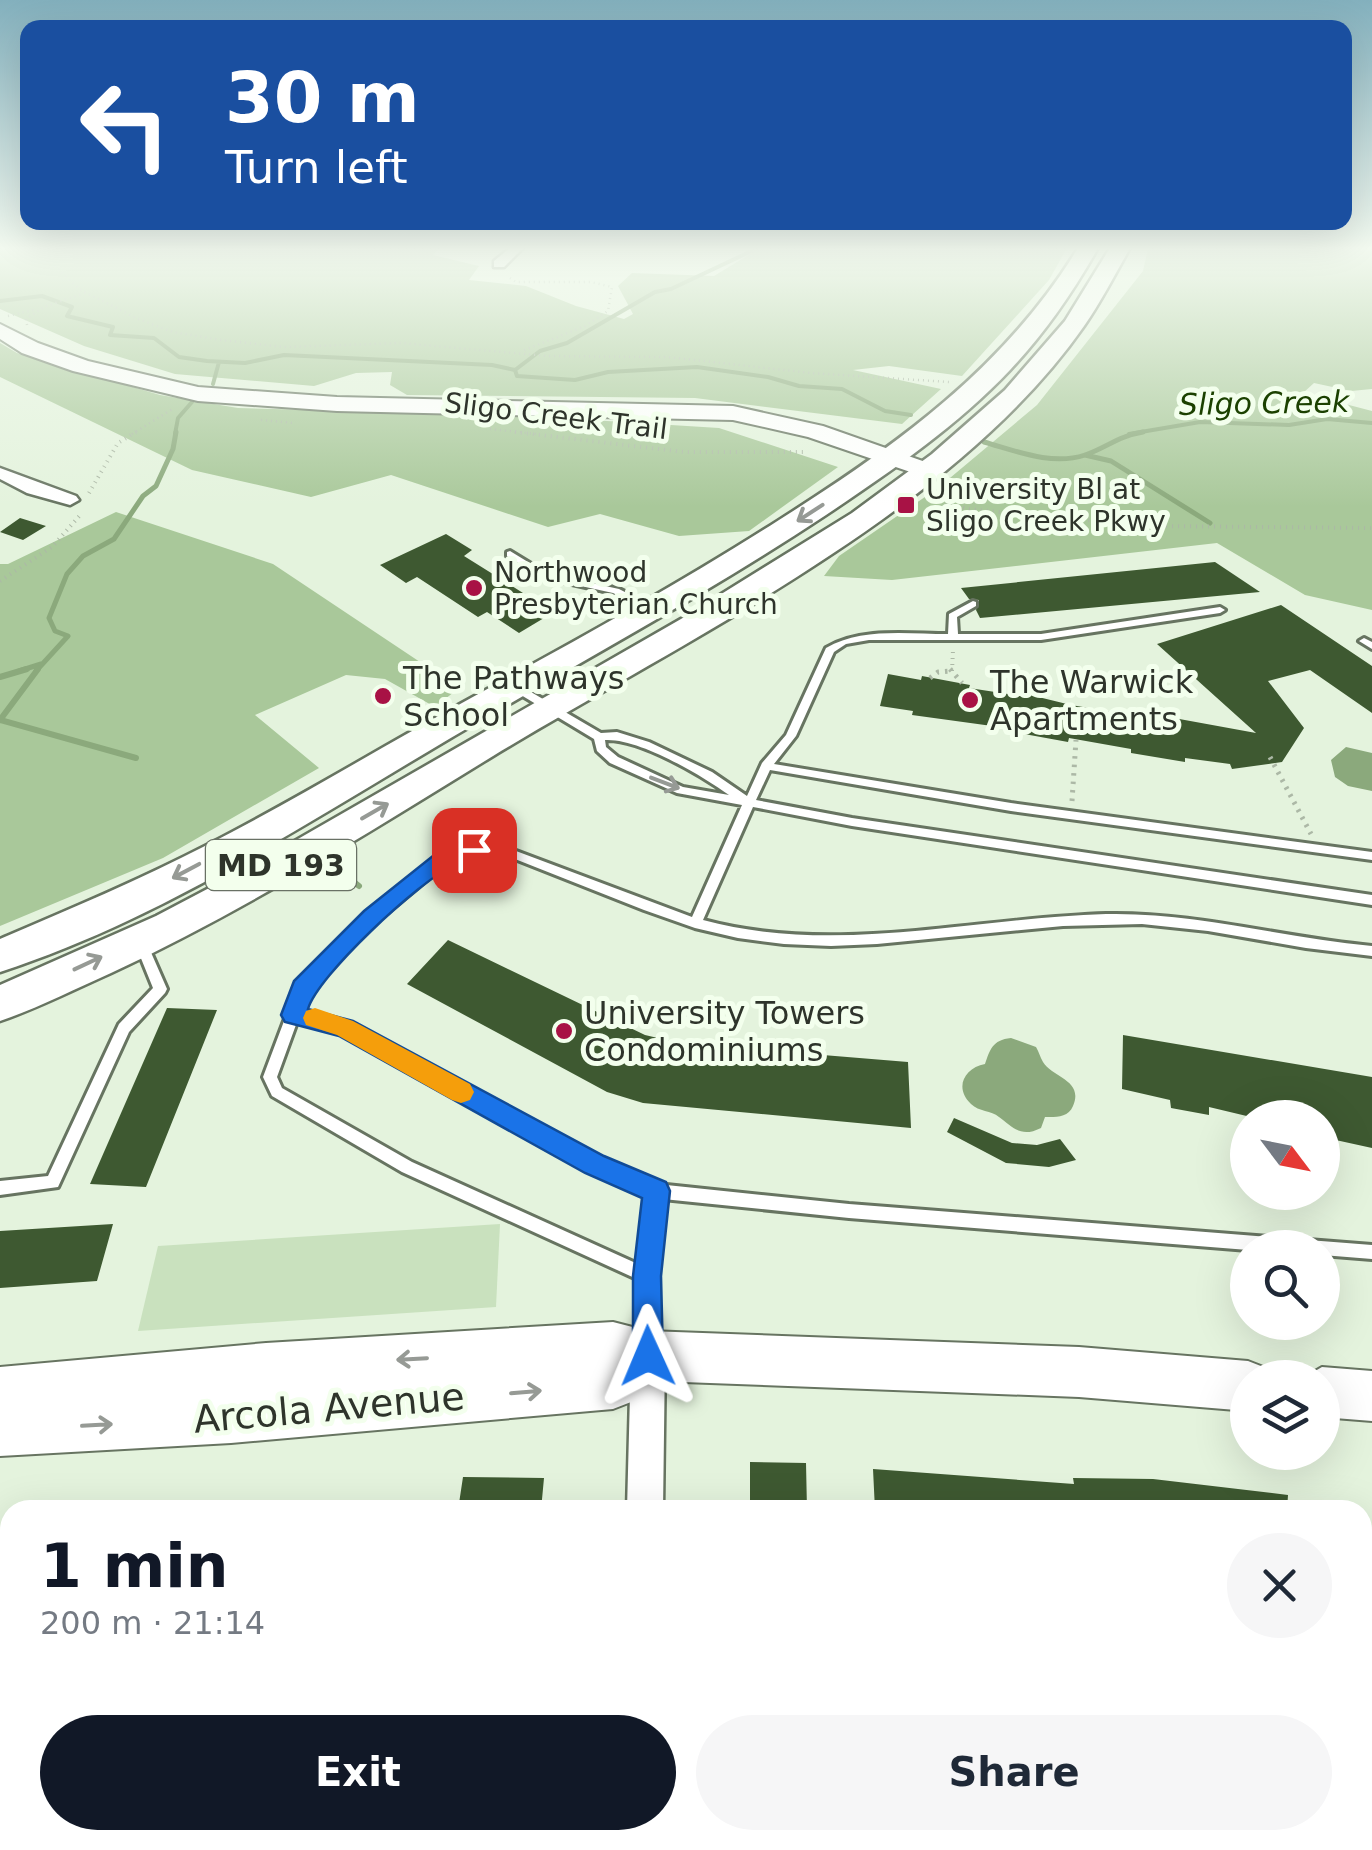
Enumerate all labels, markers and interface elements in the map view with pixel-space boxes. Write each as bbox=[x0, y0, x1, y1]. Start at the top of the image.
text: 30 m bbox=[225, 57, 420, 139]
icon: left bbox=[60, 60, 190, 190]
text: Turn left bbox=[225, 141, 408, 194]
water label: Sligo Creek bbox=[1179, 384, 1351, 422]
street label: Sligo Creek Trail bbox=[443, 386, 669, 446]
place label: University Bl at Sligo Creek Pkwy bbox=[926, 473, 1166, 538]
marker: University Bl at Sligo Creek Pkwy bbox=[895, 494, 917, 516]
one-way arrow bbox=[796, 503, 824, 524]
place label: Northwood Presbyterian Church bbox=[494, 556, 778, 621]
marker: Northwood Presbyterian Church bbox=[463, 577, 485, 599]
place label: The Pathways School bbox=[402, 659, 624, 734]
place label: The Warwick Apartments bbox=[989, 663, 1194, 738]
marker: The Pathways School bbox=[372, 685, 394, 707]
marker: The Warwick Apartments bbox=[959, 689, 981, 711]
one-way arrow bbox=[650, 776, 680, 794]
one-way arrow bbox=[360, 801, 389, 821]
pin bbox=[432, 808, 517, 893]
icon: arrive bbox=[447, 823, 502, 878]
road number: MD 193 bbox=[206, 840, 356, 890]
one-way arrow bbox=[171, 862, 201, 881]
one-way arrow bbox=[72, 952, 102, 971]
place label: University Towers Condominiums bbox=[584, 994, 865, 1069]
marker: University Towers Condominiums bbox=[553, 1020, 575, 1042]
north arrow bbox=[1230, 1100, 1340, 1210]
map controls bbox=[1230, 1100, 1340, 1470]
button: search bbox=[1230, 1230, 1340, 1340]
position arrow bbox=[596, 1304, 700, 1408]
one-way arrow bbox=[397, 1350, 429, 1369]
button: layers bbox=[1230, 1360, 1340, 1470]
street label: Arcola Avenue bbox=[192, 1374, 466, 1442]
one-way arrow bbox=[509, 1382, 542, 1401]
one-way arrow bbox=[81, 1415, 113, 1434]
text: 1 min bbox=[40, 1531, 228, 1601]
button: close bbox=[1227, 1533, 1332, 1638]
text: 200 m · 21:14 bbox=[40, 1604, 265, 1642]
button: Exit bbox=[40, 1715, 676, 1830]
button: Share bbox=[696, 1715, 1332, 1830]

